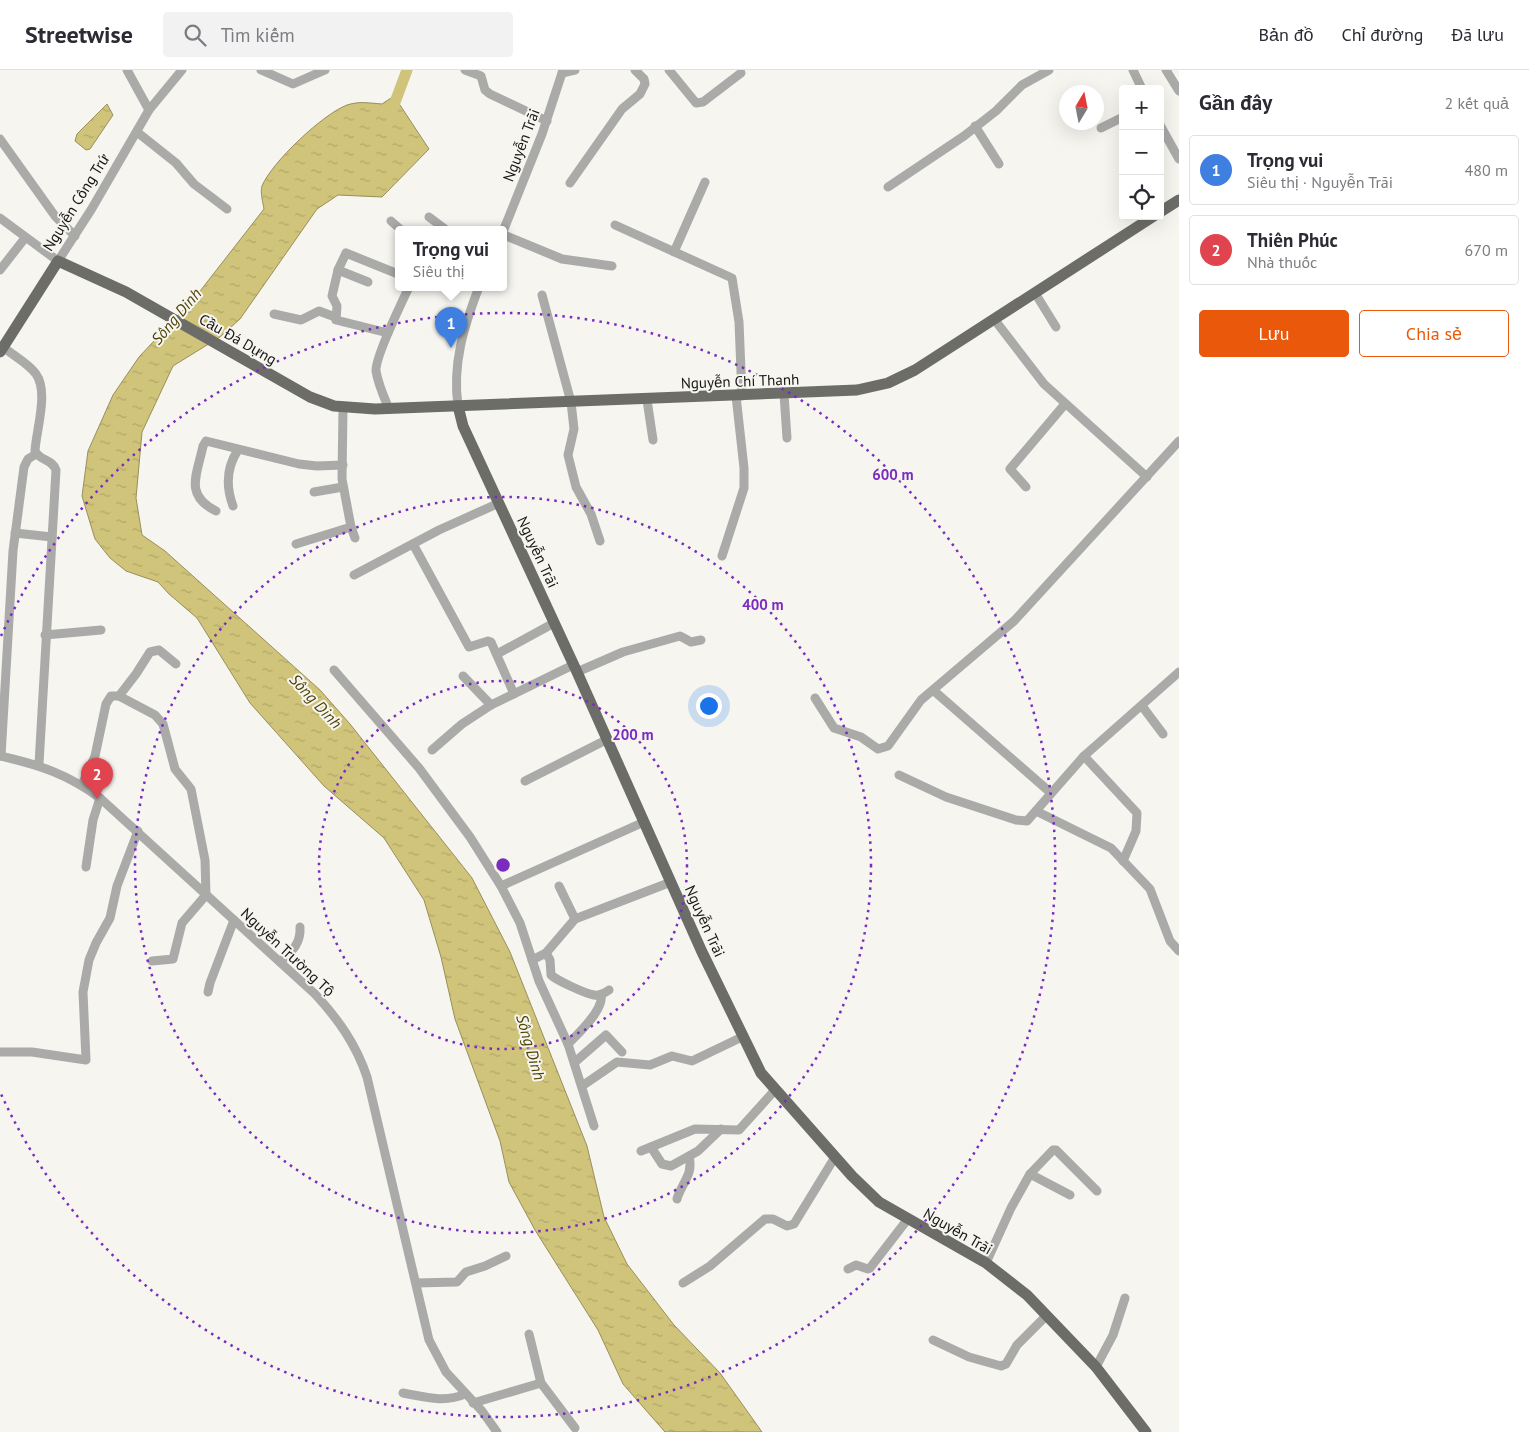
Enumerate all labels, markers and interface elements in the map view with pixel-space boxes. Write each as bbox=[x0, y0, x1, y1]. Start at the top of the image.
search box bbox=[163, 12, 513, 57]
text: Streetwise bbox=[25, 19, 133, 50]
icon: search bbox=[181, 21, 209, 49]
text: Tìm kiếm bbox=[221, 23, 295, 47]
text: Bản đồ bbox=[1258, 23, 1313, 46]
text: Chỉ đường bbox=[1341, 23, 1423, 46]
text: Đã lưu bbox=[1451, 23, 1504, 46]
north arrow bbox=[1059, 85, 1104, 130]
map controls bbox=[1119, 85, 1164, 220]
button: + bbox=[1119, 85, 1164, 130]
text: Gần đây bbox=[1199, 89, 1272, 116]
text: 2 kết quả bbox=[1445, 93, 1509, 113]
street label: Nguyễn Trãi bbox=[498, 106, 544, 184]
button: − bbox=[1119, 130, 1164, 175]
text: Trọng vui bbox=[1247, 148, 1323, 172]
street label: Nguyễn Công Trứ bbox=[38, 150, 114, 254]
text: 1 bbox=[1211, 160, 1221, 180]
text: 480 m bbox=[1465, 160, 1508, 180]
text: Siêu thị · Nguyễn Trãi bbox=[1247, 172, 1393, 192]
button: locate bbox=[1119, 175, 1164, 220]
popup bbox=[395, 226, 507, 291]
text: Thiên Phúc bbox=[1247, 228, 1338, 252]
text: Trọng vui bbox=[413, 237, 489, 261]
text: 2 bbox=[1211, 240, 1221, 260]
text: 670 m bbox=[1465, 240, 1508, 260]
text: Nhà thuốc bbox=[1247, 252, 1317, 272]
text: Siêu thị bbox=[413, 261, 464, 281]
water label: Sông Dinh bbox=[147, 284, 205, 348]
pin: 1 bbox=[435, 307, 467, 348]
street label: Cầu Đá Dựng bbox=[196, 309, 280, 369]
button: Lưu bbox=[1199, 310, 1349, 357]
button: Chia sẻ bbox=[1359, 310, 1509, 357]
street label: Nguyễn Chí Thanh bbox=[680, 369, 800, 393]
text: 600 m bbox=[872, 465, 914, 484]
street label: Nguyễn Trãi bbox=[513, 513, 563, 591]
text: 400 m bbox=[742, 595, 784, 614]
water label: Sông Dinh bbox=[286, 669, 346, 733]
your location bbox=[696, 693, 722, 719]
text: 200 m bbox=[612, 725, 654, 744]
pin: 2 bbox=[81, 758, 113, 799]
centre of rings bbox=[494, 856, 512, 874]
street label: Nguyễn Trãi bbox=[681, 882, 729, 960]
street label: Nguyễn Trường Tộ bbox=[237, 904, 339, 1000]
water label: Sông Dinh bbox=[512, 1012, 550, 1082]
street label: Nguyễn Trãi bbox=[920, 1204, 996, 1258]

